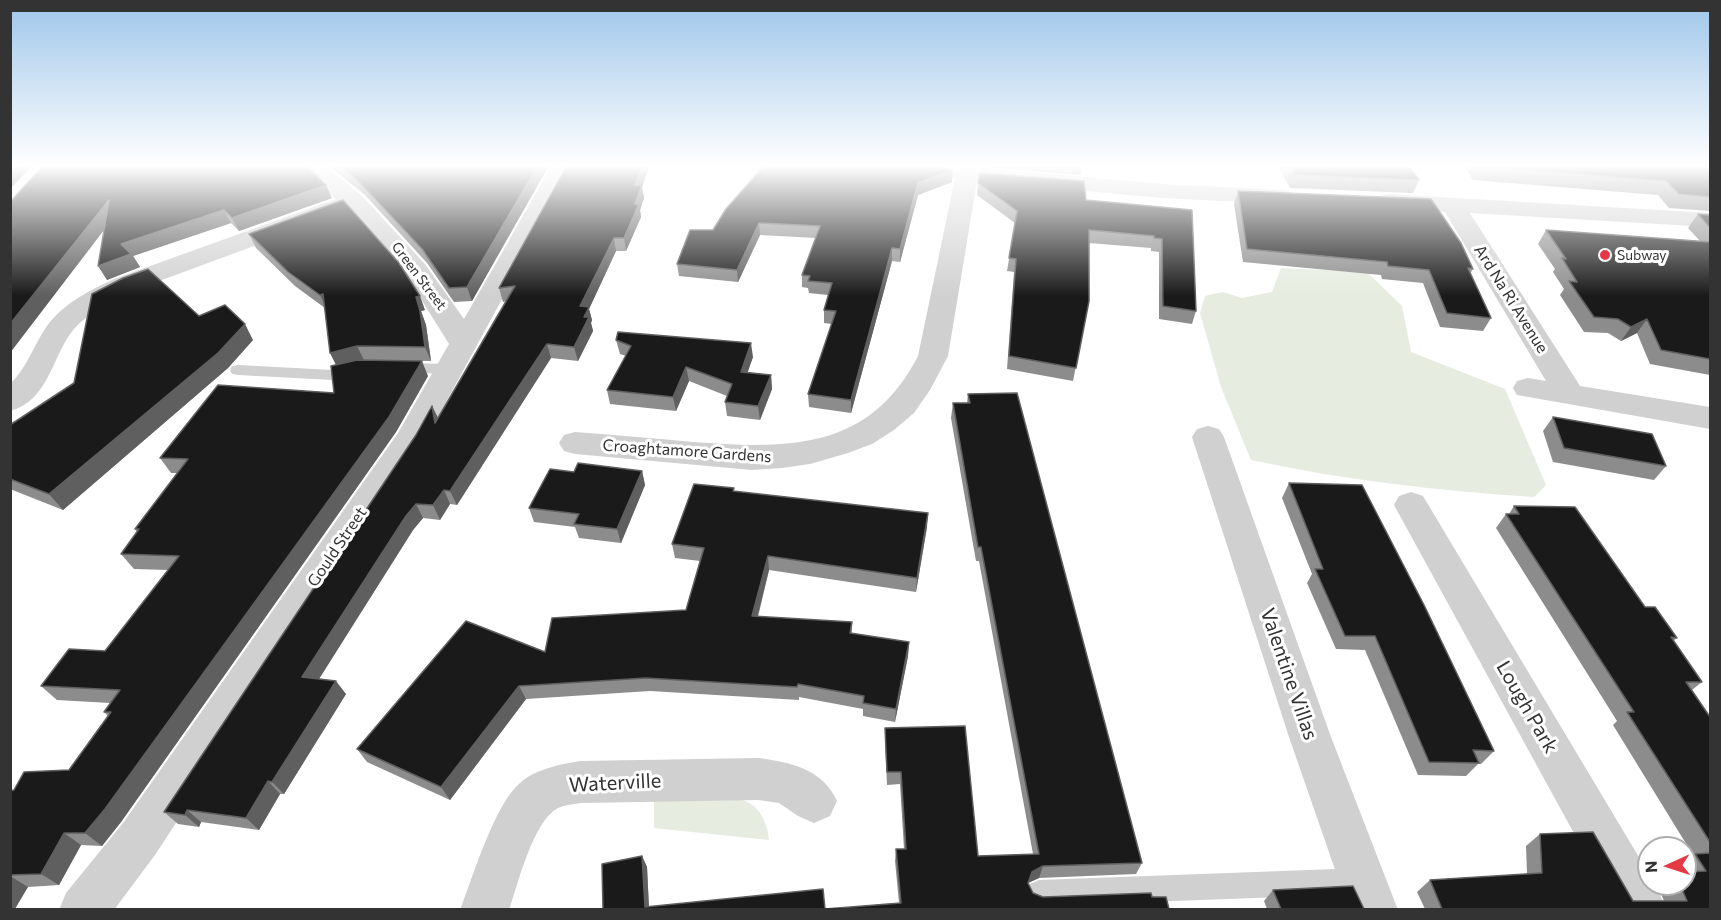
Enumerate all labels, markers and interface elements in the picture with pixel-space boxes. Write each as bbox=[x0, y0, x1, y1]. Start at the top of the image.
street label: Green Street bbox=[388, 239, 450, 313]
street label: Ard Na Ri Avenue bbox=[1470, 241, 1552, 357]
place label: Subway bbox=[1617, 247, 1667, 263]
marker: Subway bbox=[1598, 248, 1612, 262]
street label: Croaghtamore Gardens bbox=[602, 436, 772, 466]
street label: Gould Street bbox=[303, 504, 371, 590]
street label: Valentine Villas bbox=[1255, 605, 1323, 743]
street label: Lough Park bbox=[1491, 657, 1563, 757]
street label: Waterville bbox=[568, 769, 662, 797]
north arrow bbox=[1637, 836, 1697, 896]
text: N bbox=[1641, 860, 1660, 873]

